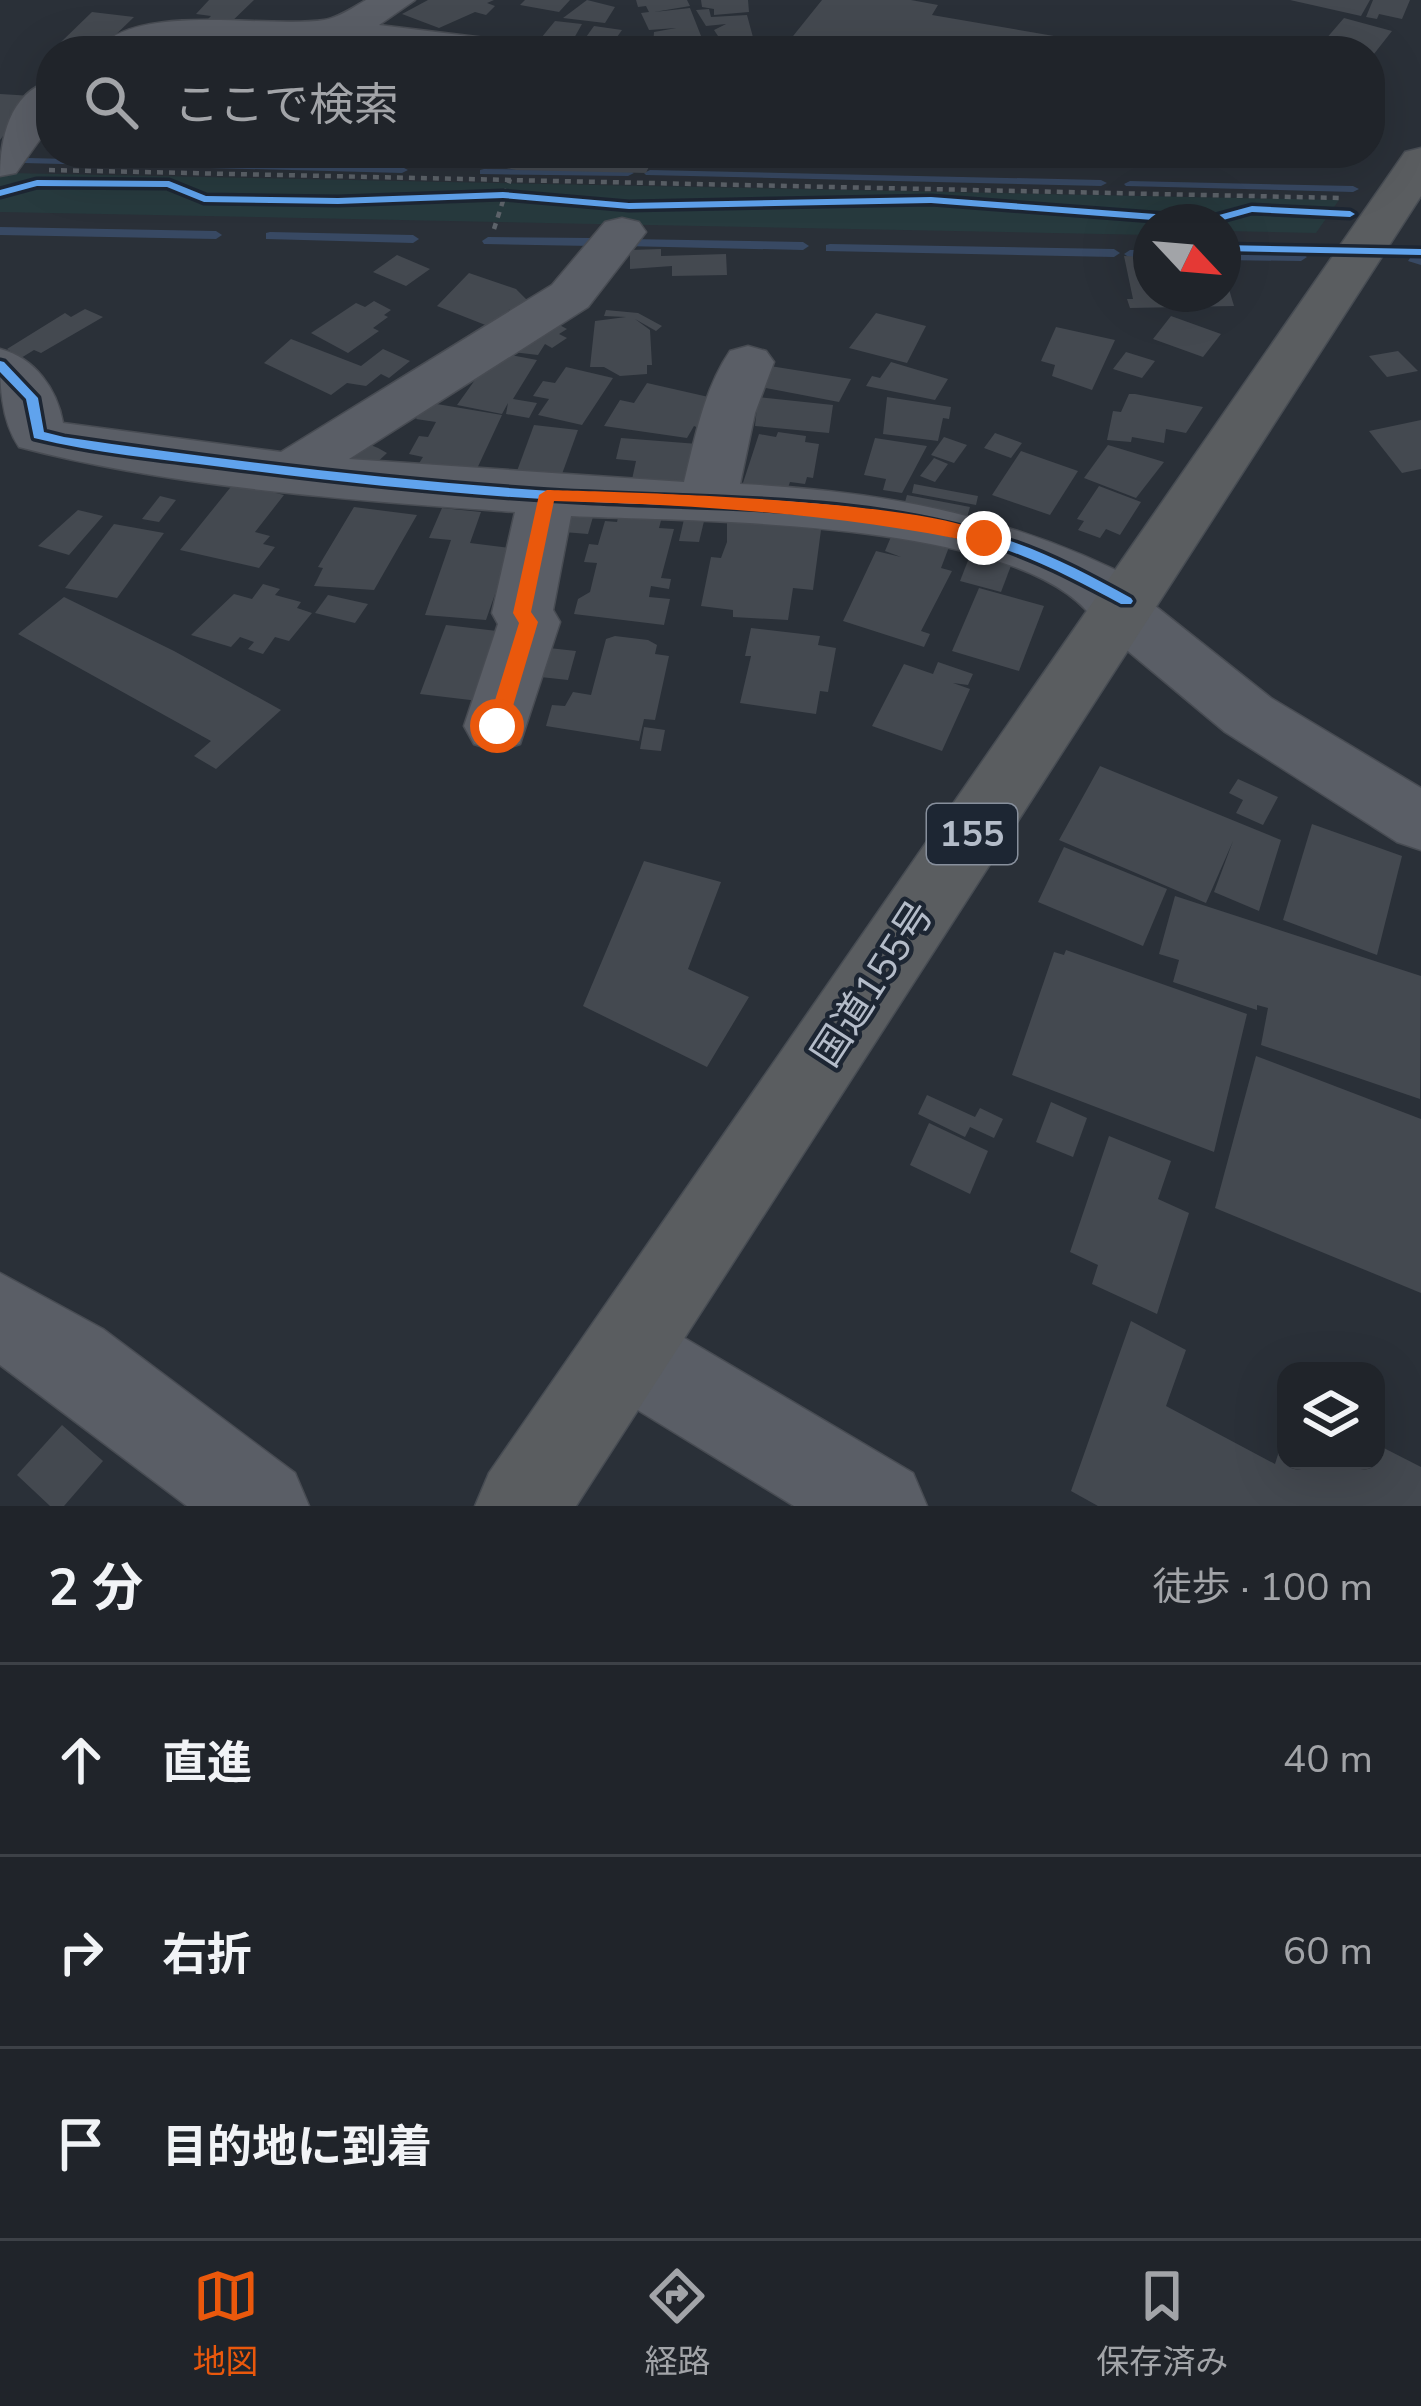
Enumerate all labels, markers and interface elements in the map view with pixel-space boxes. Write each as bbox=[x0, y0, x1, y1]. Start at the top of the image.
search box bbox=[36, 36, 1385, 168]
icon: search bbox=[78, 69, 144, 135]
text: ここで検索 bbox=[174, 75, 399, 136]
north arrow bbox=[1133, 204, 1241, 312]
route end bbox=[957, 511, 1011, 565]
route start bbox=[470, 699, 524, 753]
road number: 155 bbox=[927, 804, 1017, 864]
street label: 国道155号 bbox=[800, 891, 946, 1077]
map controls bbox=[1277, 1362, 1385, 1470]
button: layers bbox=[1277, 1362, 1385, 1470]
text: 2 分 bbox=[48, 1553, 143, 1623]
text: 徒歩 · 100 m bbox=[1152, 1561, 1373, 1614]
icon: ahead bbox=[48, 1727, 114, 1793]
text: 直進 bbox=[162, 1733, 252, 1794]
text: 40 m bbox=[1283, 1733, 1373, 1786]
icon: right bbox=[48, 1919, 114, 1985]
text: 右折 bbox=[162, 1925, 252, 1986]
text: 60 m bbox=[1283, 1925, 1373, 1978]
icon: arrive bbox=[48, 2111, 114, 2177]
text: 目的地に到着 bbox=[162, 2117, 432, 2178]
tab: 地図 bbox=[193, 2263, 259, 2385]
tab: 経路 bbox=[644, 2263, 710, 2385]
tab: 保存済み bbox=[1096, 2263, 1228, 2385]

